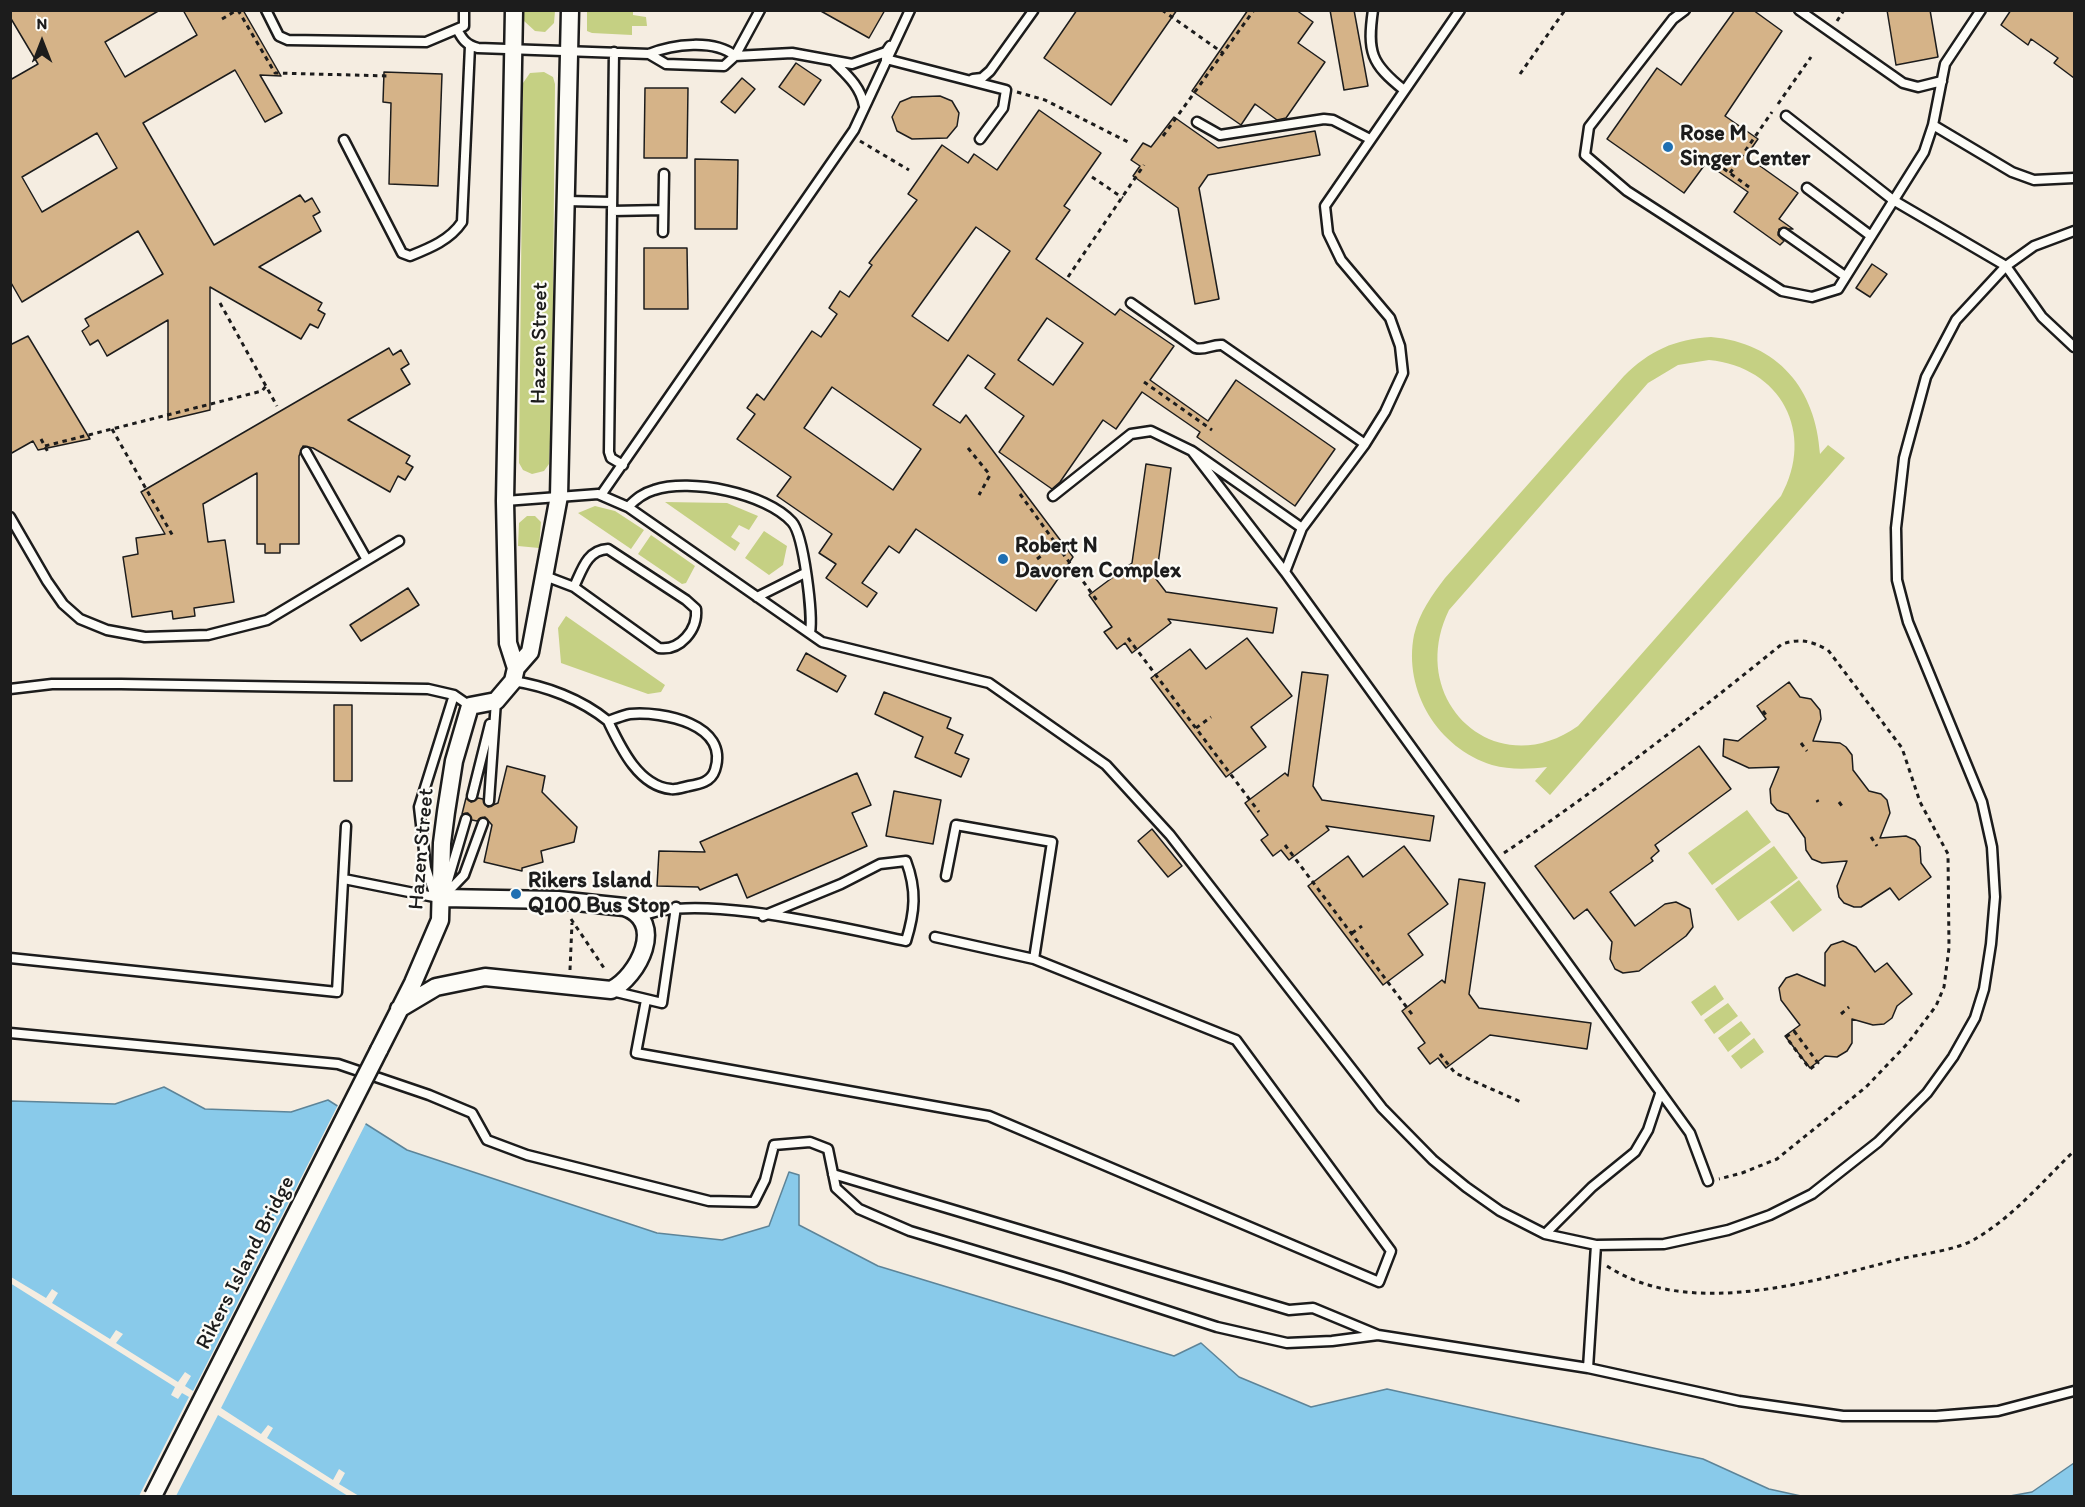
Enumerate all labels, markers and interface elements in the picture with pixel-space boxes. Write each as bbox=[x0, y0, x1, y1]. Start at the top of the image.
north arrow bbox=[12, 12, 72, 72]
text: N bbox=[37, 14, 47, 33]
place label: Rose M Singer Center bbox=[1680, 121, 1810, 172]
marker: Rose M Singer Center bbox=[1661, 140, 1675, 154]
street label: Hazen Street bbox=[526, 282, 554, 404]
place label: Robert N Davoren Complex bbox=[1015, 533, 1181, 584]
marker: Robert N Davoren Complex bbox=[996, 552, 1010, 566]
street label: Hazen Street bbox=[404, 787, 440, 911]
place label: Rikers Island Q100 Bus Stop bbox=[528, 868, 670, 920]
marker: Rikers Island Q100 Bus Stop bbox=[509, 887, 523, 901]
street label: Rikers Island Bridge bbox=[191, 1172, 301, 1354]

